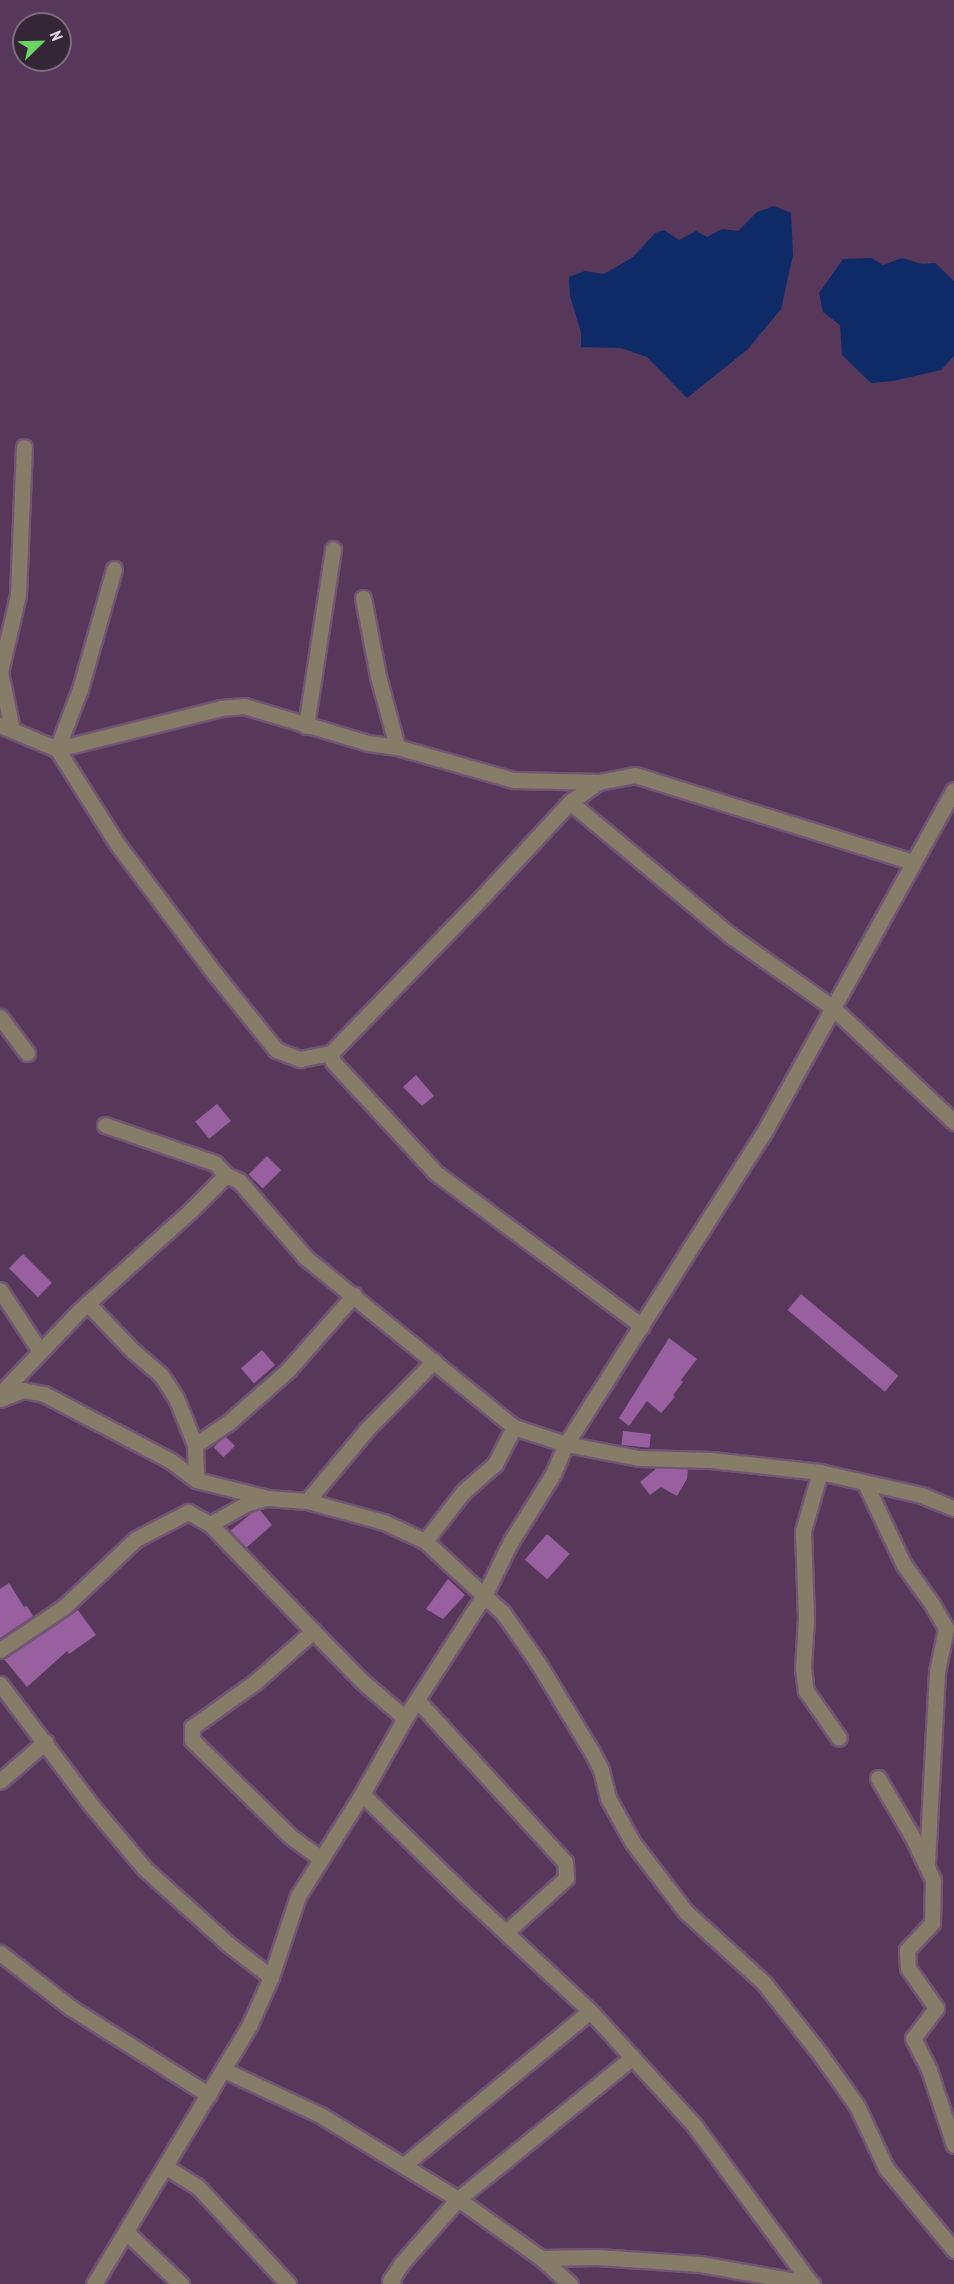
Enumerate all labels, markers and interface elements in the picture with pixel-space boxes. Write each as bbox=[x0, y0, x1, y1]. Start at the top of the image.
north arrow bbox=[12, 12, 72, 72]
text: N bbox=[46, 28, 68, 44]

